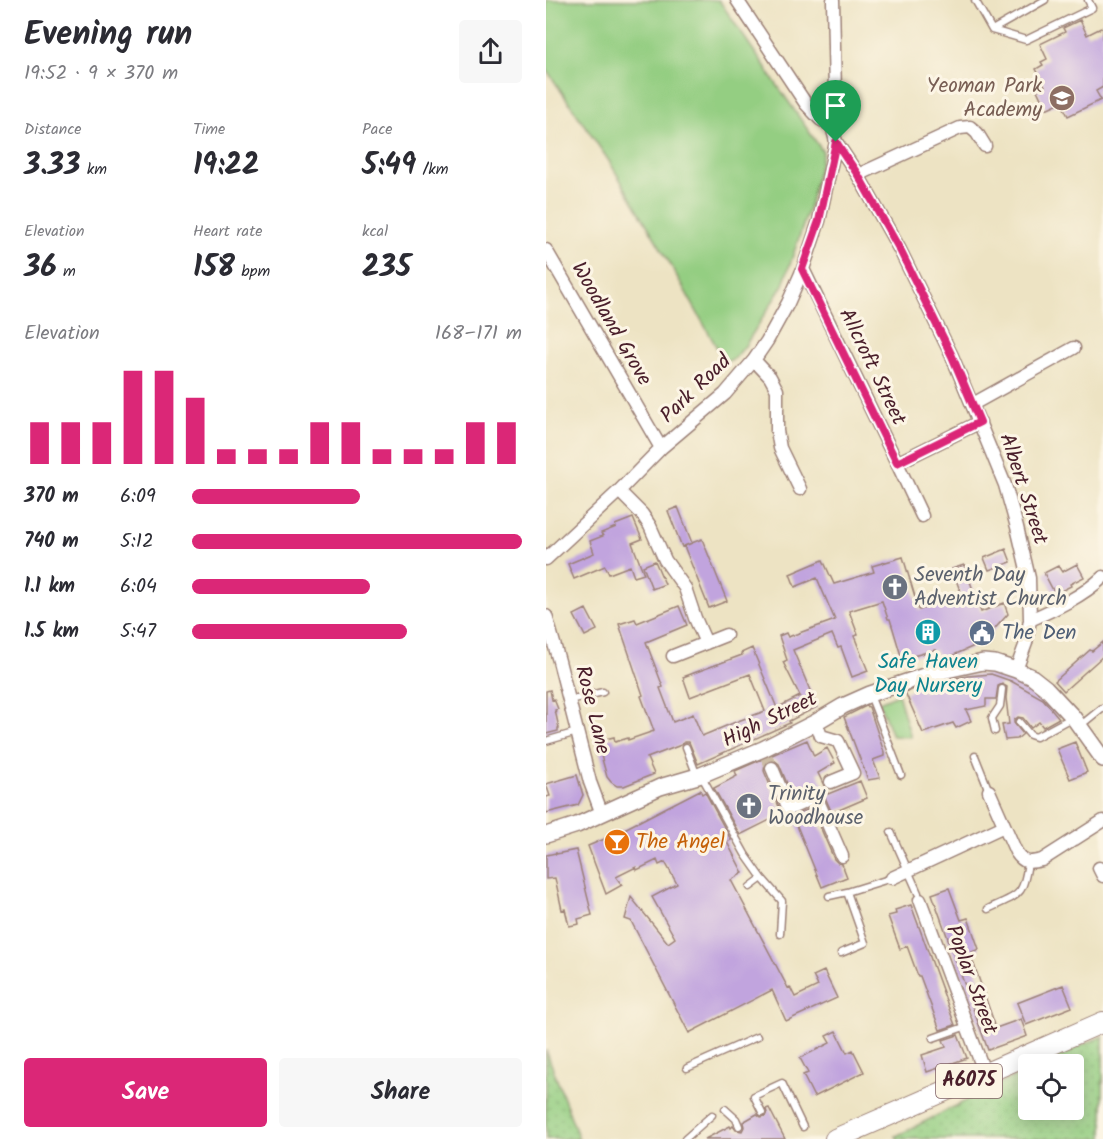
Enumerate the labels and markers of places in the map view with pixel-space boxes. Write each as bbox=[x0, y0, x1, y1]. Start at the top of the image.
place label: Yeoman Park Academy bbox=[927, 70, 1042, 127]
pin bbox=[810, 80, 861, 142]
school or university icon: Yeoman Park Academy bbox=[1047, 83, 1077, 113]
place label: Seventh Day Adventist Church bbox=[914, 559, 1067, 616]
church icon: Seventh Day Adventist Church bbox=[880, 572, 910, 602]
building icon: Safe Haven Day Nursery bbox=[913, 617, 943, 647]
place label: The Den bbox=[1002, 617, 1077, 650]
public building icon: The Den bbox=[967, 618, 997, 648]
place label: Safe Haven Day Nursery bbox=[874, 646, 982, 703]
place label: Trinity Woodhouse bbox=[768, 778, 864, 835]
church icon: Trinity Woodhouse bbox=[734, 791, 764, 821]
place label: The Angel bbox=[636, 826, 725, 859]
bar icon: The Angel bbox=[602, 827, 632, 857]

